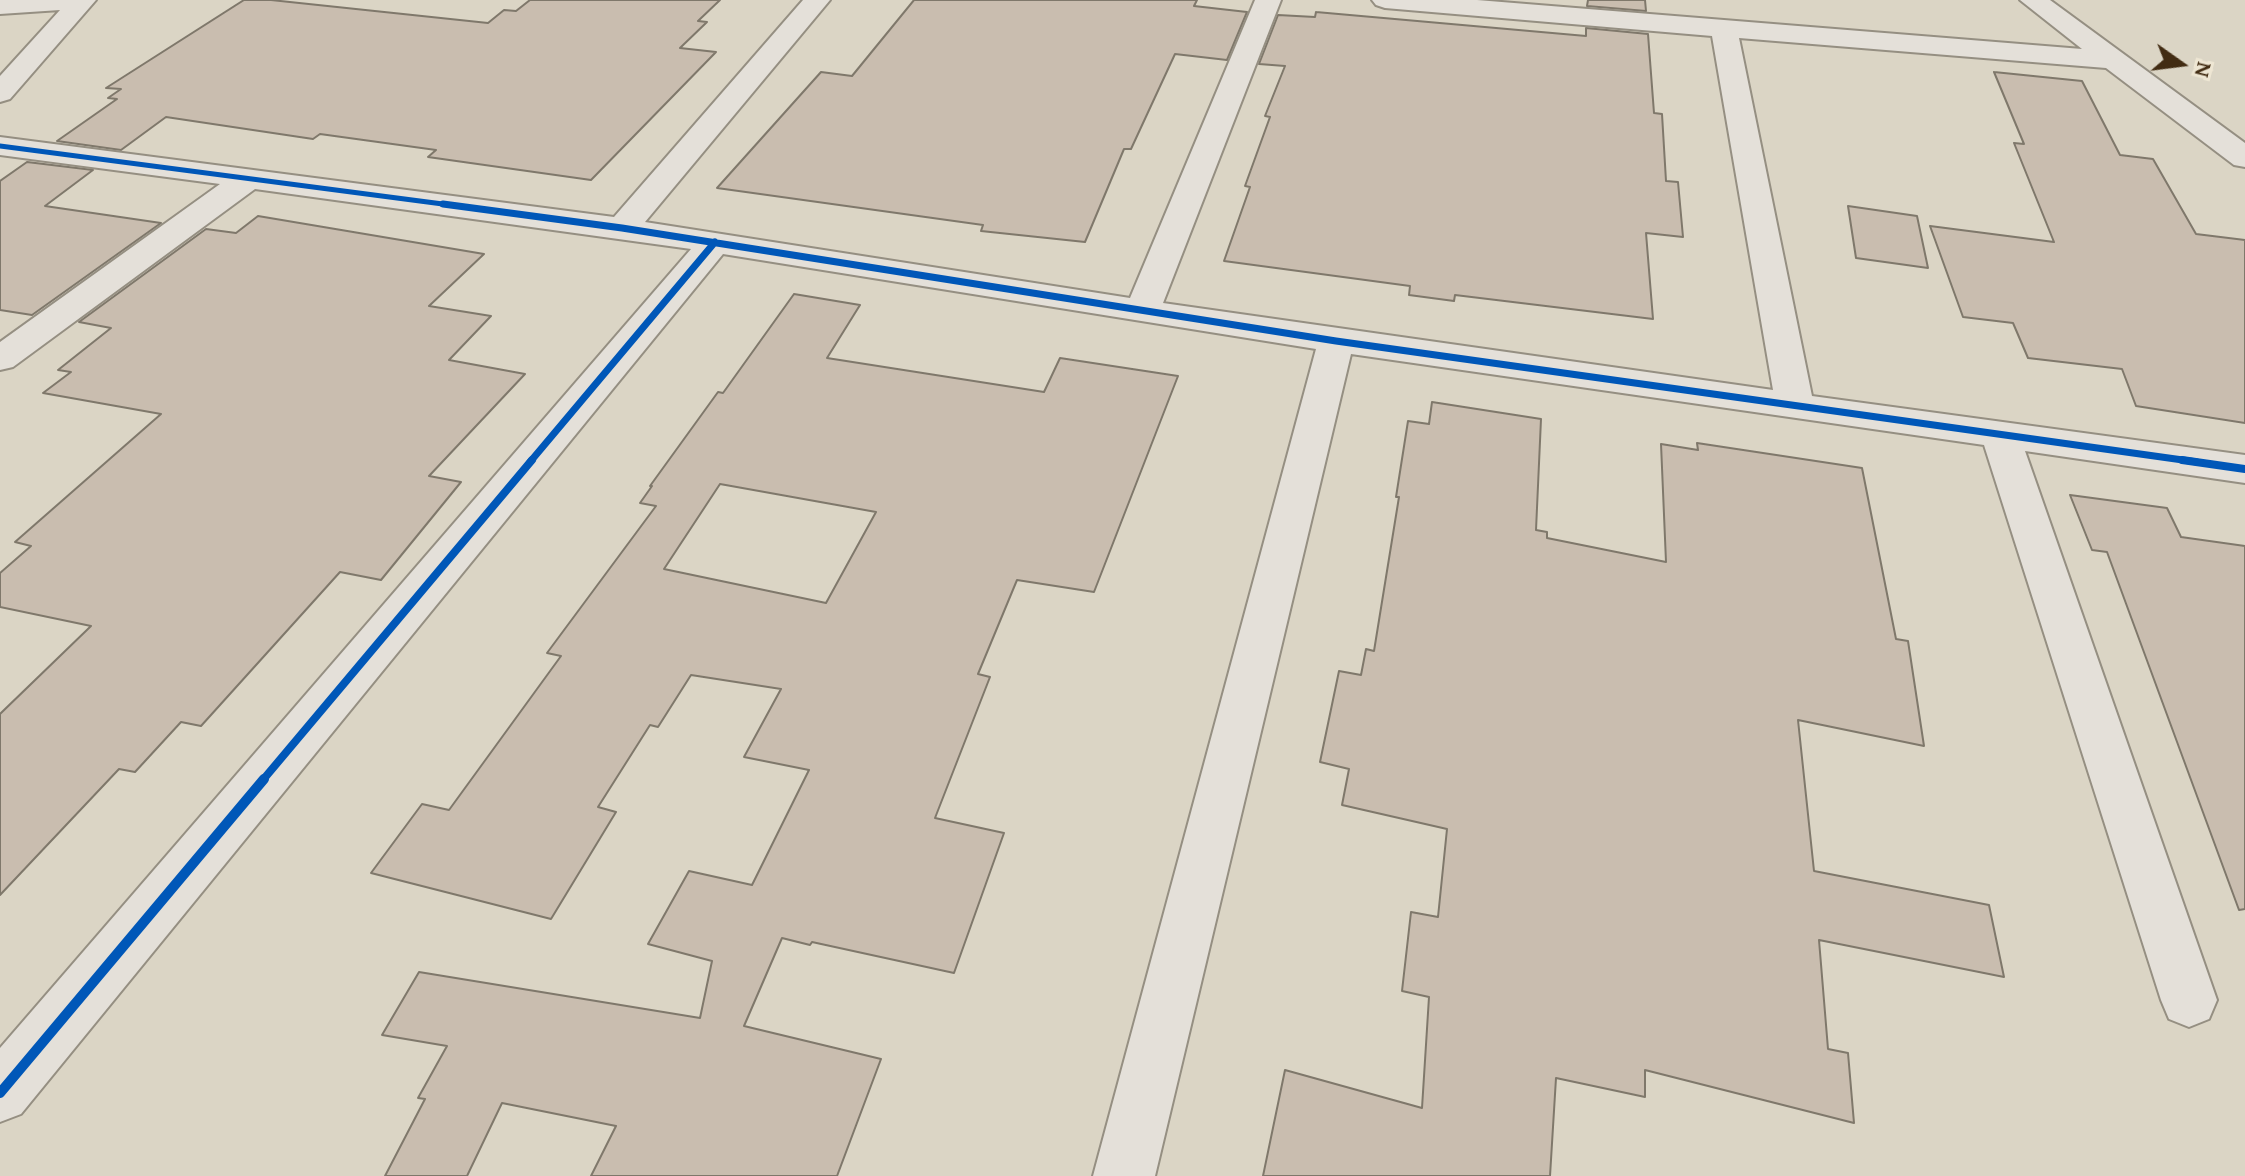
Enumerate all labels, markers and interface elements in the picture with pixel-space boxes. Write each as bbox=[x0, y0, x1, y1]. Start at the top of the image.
north arrow bbox=[2141, 24, 2221, 104]
text: N bbox=[2187, 59, 2222, 81]

